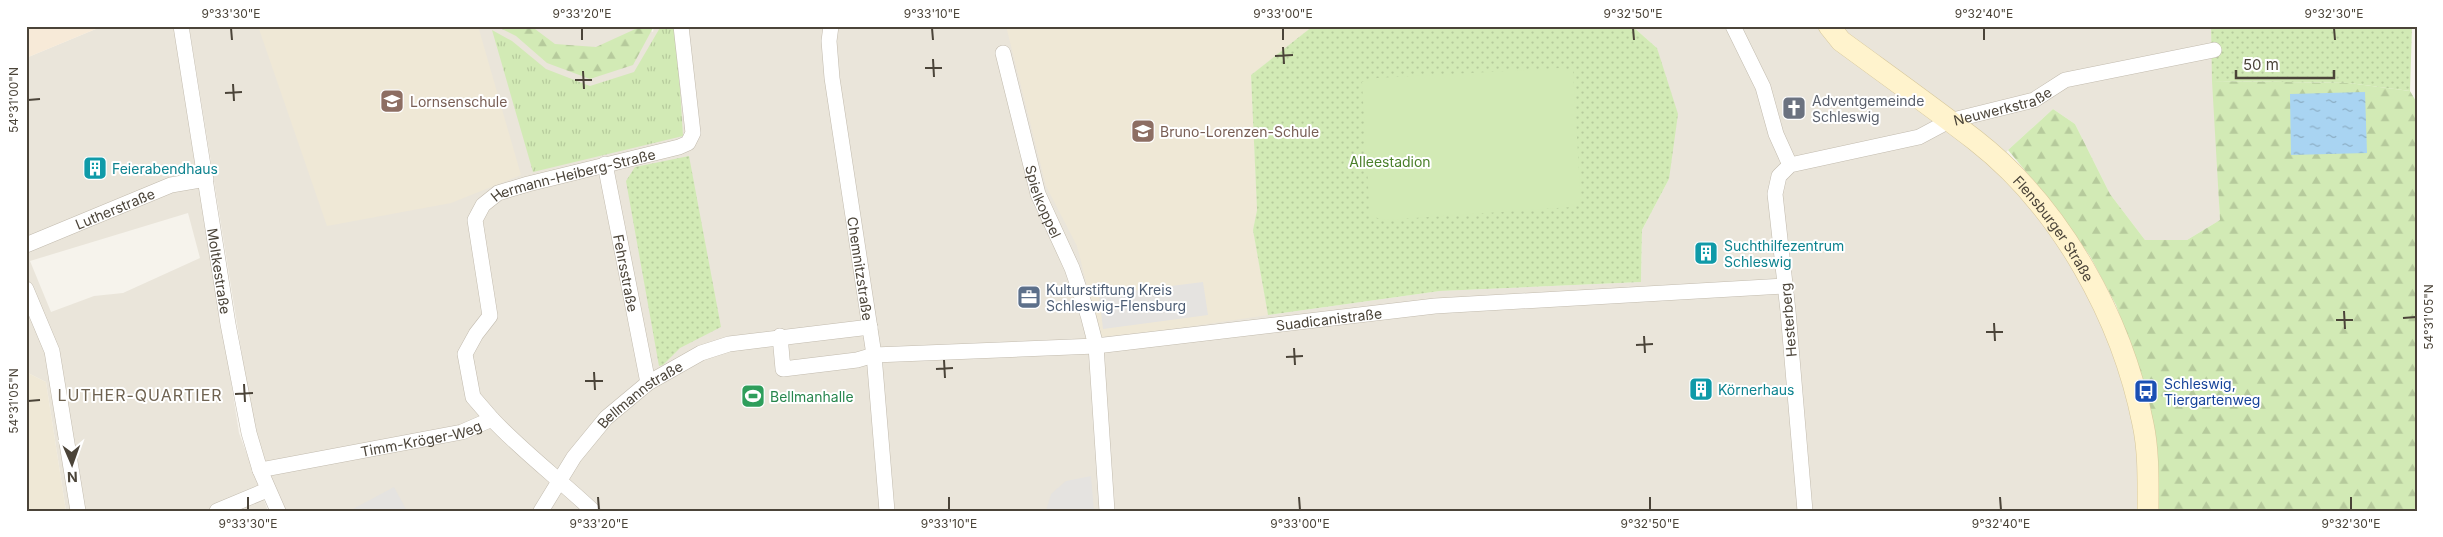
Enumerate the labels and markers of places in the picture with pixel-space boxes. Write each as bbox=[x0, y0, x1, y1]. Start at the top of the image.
school or university icon: Lornsenschule bbox=[379, 88, 405, 114]
place label: Adventgemeinde Schleswig bbox=[1812, 92, 1924, 125]
place label: Lornsenschule bbox=[410, 93, 507, 110]
church icon: Adventgemeinde Schleswig bbox=[1781, 95, 1807, 121]
school or university icon: Bruno-Lorenzen-Schule bbox=[1130, 118, 1156, 144]
place label: Bruno-Lorenzen-Schule bbox=[1160, 123, 1319, 140]
building icon: Feierabendhaus bbox=[82, 155, 108, 181]
place label: Feierabendhaus bbox=[112, 160, 218, 177]
place label: Suchthilfezentrum Schleswig bbox=[1724, 237, 1844, 270]
building icon: Suchthilfezentrum Schleswig bbox=[1693, 240, 1719, 266]
place label: Kulturstiftung Kreis Schleswig-Flensburg bbox=[1046, 281, 1186, 314]
office icon: Kulturstiftung Kreis Schleswig-Flensburg bbox=[1016, 284, 1042, 310]
place label: Schleswig, Tiergartenweg bbox=[2164, 375, 2260, 408]
building icon: Körnerhaus bbox=[1688, 376, 1714, 402]
bus stop icon: Schleswig, Tiergartenweg bbox=[2133, 378, 2159, 404]
place label: Körnerhaus bbox=[1718, 381, 1794, 398]
sports icon: Bellmanhalle bbox=[740, 383, 766, 409]
place label: Bellmanhalle bbox=[770, 388, 854, 405]

